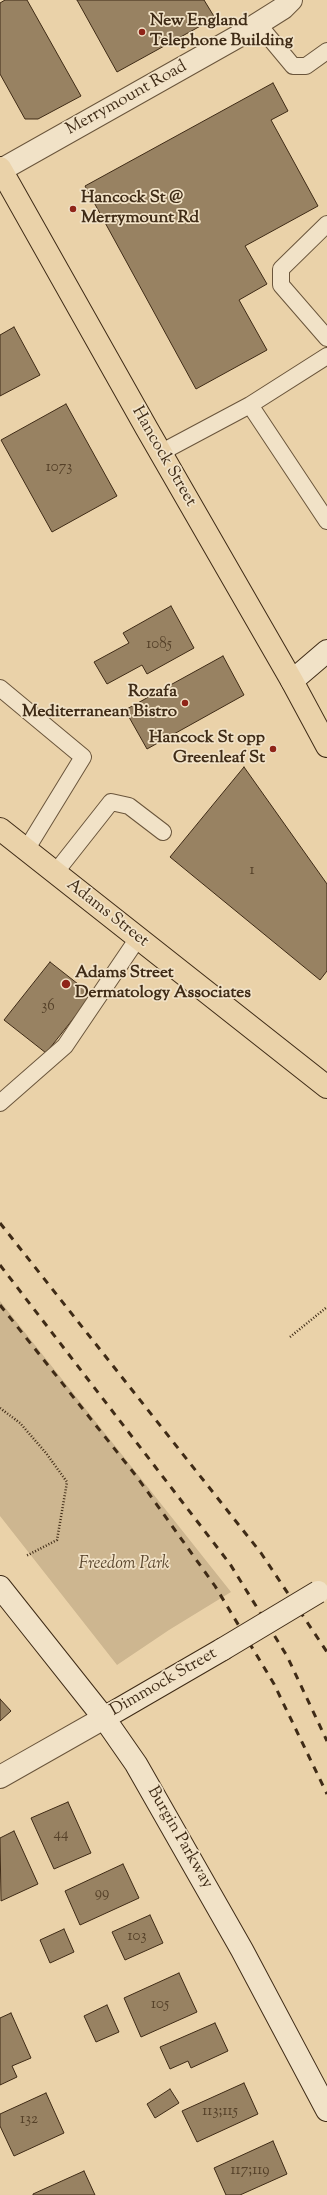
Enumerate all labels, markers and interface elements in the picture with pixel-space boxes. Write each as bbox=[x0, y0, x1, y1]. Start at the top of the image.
place label: New England Telephone Building bbox=[150, 12, 293, 52]
marker: New England Telephone Building bbox=[137, 27, 147, 37]
street label: Merrymount Road bbox=[63, 57, 191, 141]
place label: Hancock St @ Merrymount Rd bbox=[81, 189, 199, 229]
marker: Hancock St @ Merrymount Rd bbox=[68, 204, 78, 214]
street label: Hancock Street bbox=[126, 403, 200, 511]
house number: 1073 bbox=[46, 459, 72, 477]
house number: 1085 bbox=[146, 636, 172, 654]
place label: Rozafa Mediterranean Bistro bbox=[22, 683, 177, 723]
marker: Rozafa Mediterranean Bistro bbox=[180, 698, 190, 708]
place label: Hancock St opp Greenleaf St bbox=[149, 729, 265, 769]
marker: Hancock St opp Greenleaf St bbox=[268, 744, 278, 754]
house number: 1 bbox=[249, 862, 255, 880]
street label: Adams Street bbox=[62, 876, 152, 952]
place label: Adams Street Dermatology Associates bbox=[75, 964, 251, 1004]
marker: Adams Street Dermatology Associates bbox=[60, 978, 72, 990]
house number: 36 bbox=[41, 998, 55, 1016]
park label: Freedom Park bbox=[78, 1555, 170, 1575]
street label: Dimmock Street bbox=[107, 1644, 221, 1722]
street label: Burgin Parkway bbox=[142, 1783, 216, 1893]
house number: 44 bbox=[53, 1826, 69, 1844]
house number: 99 bbox=[95, 1885, 109, 1903]
house number: 103 bbox=[128, 1928, 146, 1946]
house number: 105 bbox=[151, 1996, 169, 2014]
house number: 113;115 bbox=[202, 2103, 238, 2121]
house number: 132 bbox=[20, 2111, 38, 2129]
house number: 117;119 bbox=[231, 2162, 269, 2180]

